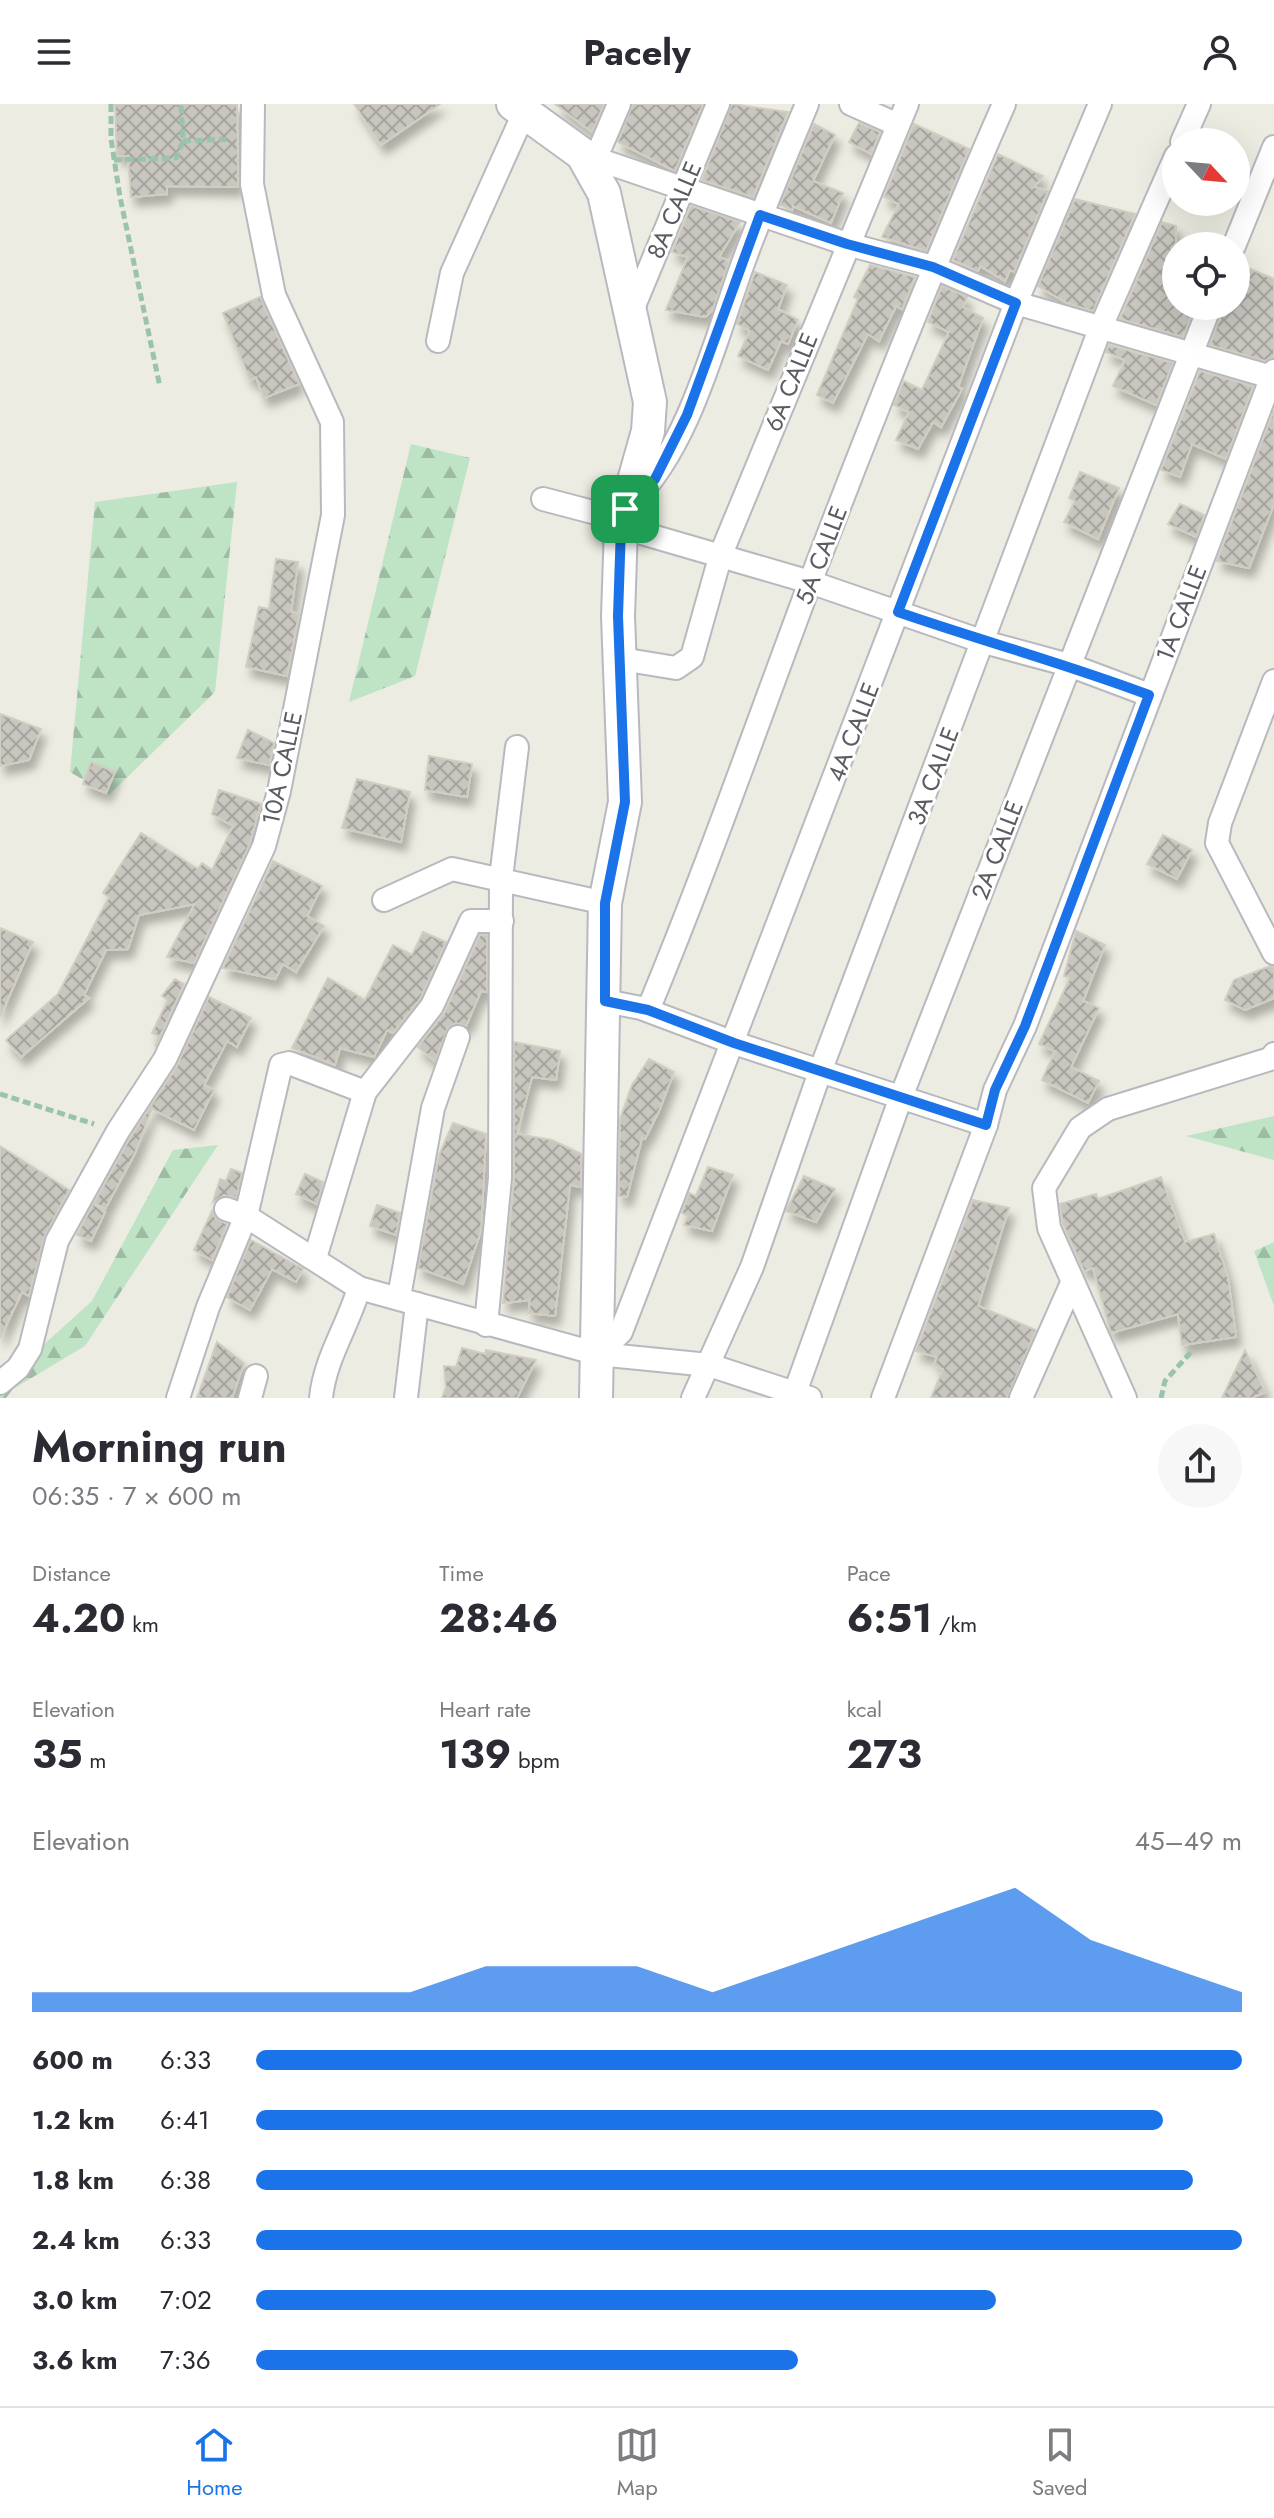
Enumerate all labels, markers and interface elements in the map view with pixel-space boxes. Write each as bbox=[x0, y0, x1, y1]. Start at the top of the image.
text: Pacely bbox=[583, 26, 691, 78]
icon: menu bbox=[32, 30, 76, 74]
icon: person bbox=[1198, 30, 1242, 74]
north arrow bbox=[1162, 128, 1250, 216]
map controls bbox=[1162, 128, 1250, 320]
street label: 8A CALLE bbox=[638, 156, 710, 264]
button: locate bbox=[1162, 232, 1250, 320]
street label: 6A CALLE bbox=[755, 327, 827, 437]
pin bbox=[591, 475, 659, 543]
icon: arrive bbox=[603, 487, 647, 531]
street label: 5A CALLE bbox=[786, 501, 856, 609]
street label: 1A CALLE bbox=[1147, 560, 1215, 666]
street label: 4A CALLE bbox=[818, 677, 888, 787]
street label: 10A CALLE bbox=[253, 708, 311, 828]
street label: 3A CALLE bbox=[898, 722, 968, 830]
street label: 2A CALLE bbox=[962, 795, 1032, 905]
text: Morning run bbox=[32, 1415, 287, 1479]
button: share bbox=[1158, 1424, 1242, 1508]
text: 06:35 · 7 × 600 m bbox=[32, 1477, 242, 1515]
text: Distance bbox=[32, 1557, 111, 1589]
text: Time bbox=[439, 1557, 484, 1589]
text: Pace bbox=[847, 1557, 890, 1589]
text: 4.20 bbox=[32, 1589, 126, 1647]
text: 28:46 bbox=[439, 1589, 558, 1647]
text: 6:51 bbox=[847, 1589, 932, 1647]
text: km bbox=[126, 1608, 159, 1640]
text: /km bbox=[932, 1608, 977, 1640]
text: Elevation bbox=[32, 1693, 115, 1725]
text: Heart rate bbox=[439, 1693, 531, 1725]
text: kcal bbox=[847, 1693, 882, 1725]
text: 35 bbox=[32, 1725, 83, 1783]
text: 139 bbox=[439, 1725, 511, 1783]
text: 273 bbox=[847, 1725, 922, 1783]
text: m bbox=[83, 1744, 106, 1776]
text: bpm bbox=[511, 1744, 560, 1776]
text: Elevation bbox=[32, 1822, 130, 1860]
text: 45–49 m bbox=[1135, 1822, 1242, 1860]
text: 600 m bbox=[32, 2041, 113, 2079]
text: 6:33 bbox=[160, 2041, 211, 2079]
text: 1.2 km bbox=[32, 2101, 115, 2139]
text: 6:41 bbox=[160, 2101, 210, 2139]
text: 1.8 km bbox=[32, 2161, 114, 2199]
text: 6:38 bbox=[160, 2161, 211, 2199]
text: 2.4 km bbox=[32, 2221, 120, 2259]
text: 6:33 bbox=[160, 2221, 211, 2259]
text: 3.0 km bbox=[32, 2281, 117, 2319]
text: 7:02 bbox=[160, 2281, 212, 2319]
text: 3.6 km bbox=[32, 2341, 118, 2379]
text: 7:36 bbox=[160, 2341, 211, 2379]
tab: Home bbox=[186, 2423, 243, 2503]
tab: Map bbox=[615, 2423, 659, 2503]
tab: Saved bbox=[1032, 2423, 1088, 2503]

